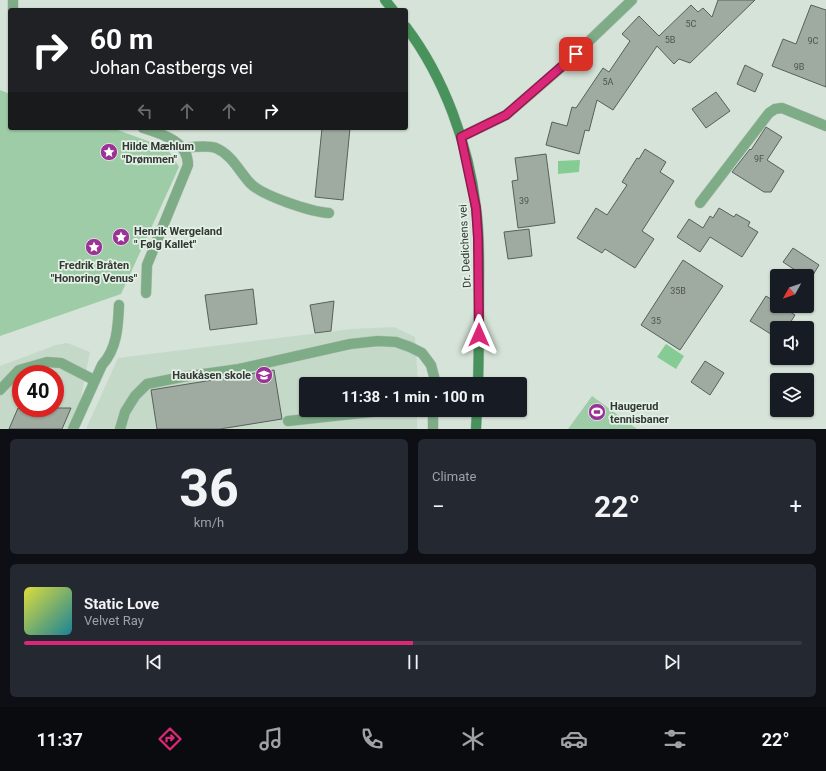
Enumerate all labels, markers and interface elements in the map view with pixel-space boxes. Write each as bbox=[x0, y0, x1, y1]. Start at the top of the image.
house number: 5C bbox=[686, 19, 697, 29]
text: 60 m bbox=[90, 23, 153, 56]
icon: right bbox=[24, 24, 76, 76]
house number: 5B bbox=[665, 35, 676, 45]
house number: 9C bbox=[808, 36, 819, 46]
pin bbox=[559, 37, 593, 71]
icon: arrive bbox=[565, 43, 587, 65]
text: Johan Castbergs vei bbox=[90, 57, 253, 78]
house number: 9B bbox=[794, 62, 805, 72]
house number: 5A bbox=[603, 77, 614, 87]
icon: left bbox=[134, 100, 156, 122]
icon: ahead bbox=[176, 100, 198, 122]
icon: ahead bbox=[218, 100, 240, 122]
icon: right bbox=[260, 100, 282, 122]
place label: Hilde Mæhlum "Drømmen" bbox=[122, 140, 194, 166]
place icon: Hilde Mæhlum "Drømmen" bbox=[99, 142, 119, 162]
house number: 9F bbox=[754, 154, 764, 164]
house number: 39 bbox=[519, 196, 529, 206]
street label: Dr. Dedichens vei bbox=[456, 204, 474, 288]
place label: Henrik Wergeland " Følg Kallet" bbox=[134, 225, 222, 251]
place icon: Henrik Wergeland " Følg Kallet" bbox=[111, 227, 131, 247]
place icon: Fredrik Bråten "Honoring Venus" bbox=[84, 237, 104, 257]
place label: Fredrik Bråten "Honoring Venus" bbox=[51, 259, 138, 285]
north arrow bbox=[770, 269, 814, 313]
map controls bbox=[770, 269, 814, 417]
house number: 35B bbox=[670, 286, 686, 296]
position arrow bbox=[458, 314, 500, 356]
house number: 35 bbox=[651, 316, 661, 326]
button: sound bbox=[770, 321, 814, 365]
speed limit sign: 40 bbox=[12, 365, 64, 417]
school or university icon: Haukåsen skole bbox=[254, 365, 274, 385]
place label: Haukåsen skole bbox=[172, 369, 251, 382]
button: layers bbox=[770, 373, 814, 417]
text: 11:38 · 1 min · 100 m bbox=[342, 388, 484, 406]
place label: Haugerud tennisbaner bbox=[610, 400, 669, 426]
sports icon: Haugerud tennisbaner bbox=[587, 402, 607, 422]
text: 36 bbox=[179, 458, 239, 519]
text: Climate bbox=[432, 469, 476, 484]
text: 22° bbox=[594, 489, 640, 524]
text: − bbox=[432, 494, 445, 519]
text: + bbox=[790, 494, 802, 519]
text: km/h bbox=[194, 515, 224, 530]
text: Static Love bbox=[84, 595, 159, 613]
text: Velvet Ray bbox=[84, 613, 144, 628]
icon: previous bbox=[143, 651, 165, 673]
icon: pause bbox=[402, 651, 424, 673]
icon: next bbox=[661, 651, 683, 673]
icon: directions bbox=[156, 725, 184, 753]
icon: music bbox=[257, 725, 285, 753]
icon: phone bbox=[358, 725, 386, 753]
icon: climate bbox=[459, 725, 487, 753]
icon: car bbox=[560, 725, 588, 753]
icon: filters bbox=[661, 725, 689, 753]
text: 11:37 bbox=[36, 729, 83, 750]
text: 22° bbox=[762, 729, 789, 750]

